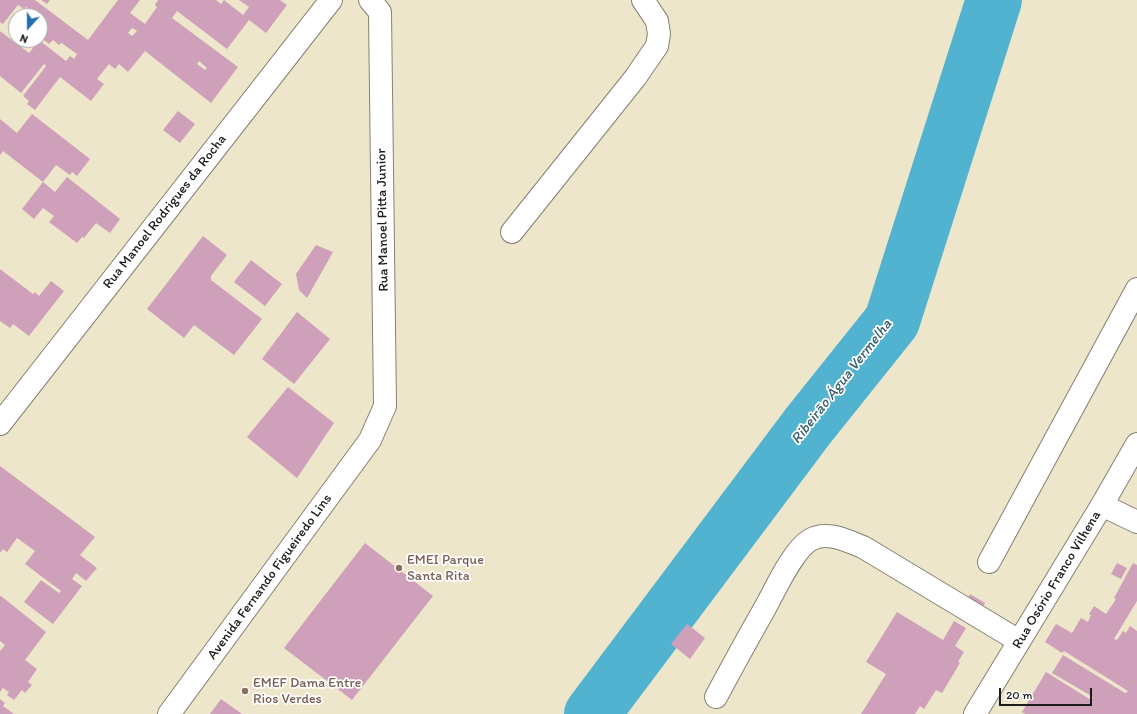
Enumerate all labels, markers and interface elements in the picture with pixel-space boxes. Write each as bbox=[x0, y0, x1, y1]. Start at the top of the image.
north arrow bbox=[8, 8, 48, 48]
text: N bbox=[18, 31, 30, 46]
street label: Rua Manoel Rodrigues da Rocha bbox=[100, 132, 230, 292]
street label: Rua Manoel Pitta Junior bbox=[373, 148, 393, 292]
water label: Ribeirão Água Vermelha bbox=[788, 316, 896, 448]
street label: Avenida Fernando Figueiredo Lins bbox=[204, 491, 336, 663]
street label: Rua Osório Franco Vilhena bbox=[1009, 508, 1105, 652]
place label: EMEI Parque Santa Rita bbox=[407, 552, 484, 584]
marker: EMEI Parque Santa Rita bbox=[394, 563, 404, 573]
place label: EMEF Dama Entre Rios Verdes bbox=[253, 675, 361, 708]
scale bar bbox=[1001, 680, 1094, 706]
marker: EMEF Dama Entre Rios Verdes bbox=[240, 686, 250, 696]
text: 20 m bbox=[1006, 688, 1033, 702]

